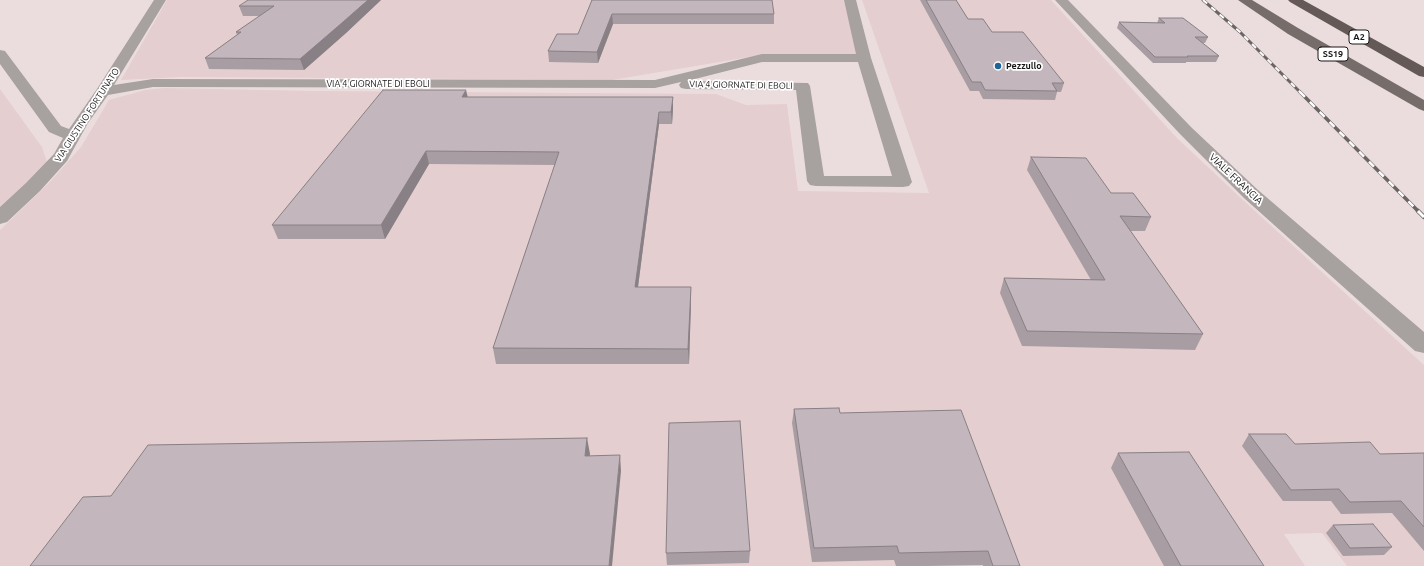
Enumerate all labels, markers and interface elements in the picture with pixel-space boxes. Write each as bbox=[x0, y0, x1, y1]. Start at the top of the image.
road number: A2 bbox=[1349, 30, 1369, 44]
road number: SS19 bbox=[1318, 47, 1348, 61]
marker: Pezzullo bbox=[993, 61, 1003, 71]
place label: Pezzullo bbox=[1006, 61, 1042, 71]
street label: VIA GIUSTINO FORTUNATO bbox=[53, 66, 121, 164]
street label: VIA 4 GIORNATE DI EBOLI bbox=[326, 79, 430, 89]
street label: VIA 4 GIORNATE DI EBOLI bbox=[689, 79, 793, 91]
street label: VIALE FRANCIA bbox=[1207, 151, 1265, 207]

